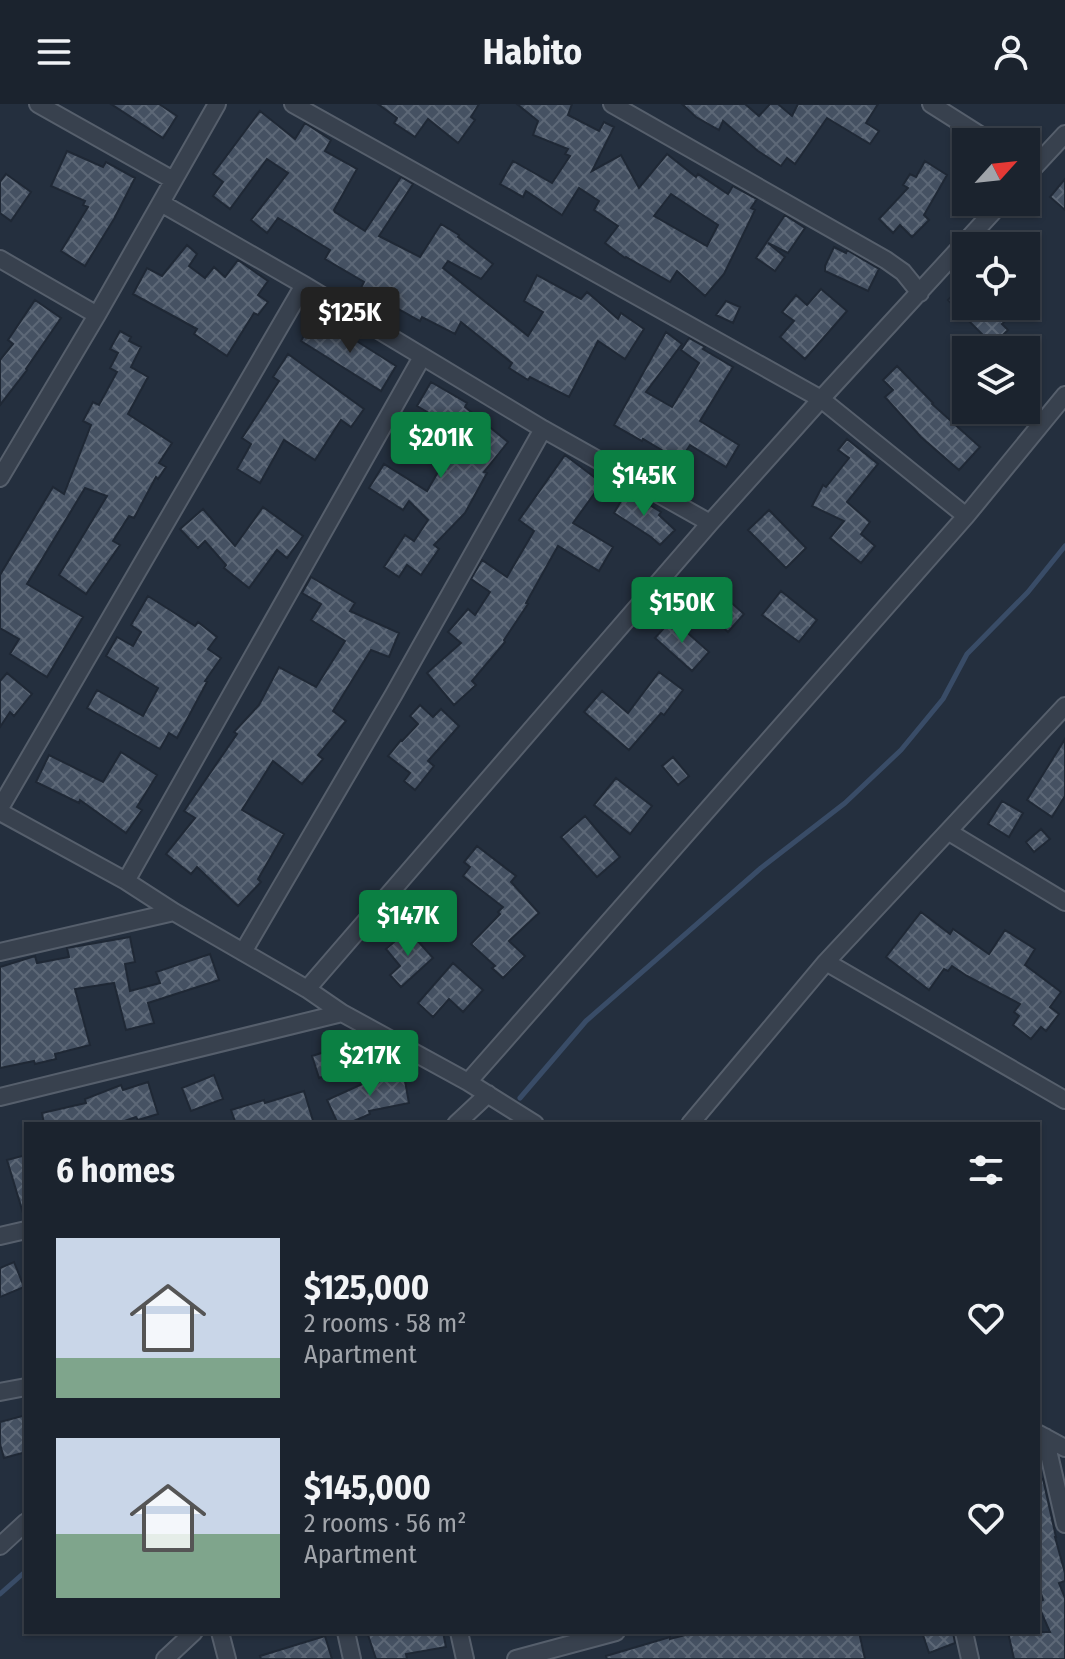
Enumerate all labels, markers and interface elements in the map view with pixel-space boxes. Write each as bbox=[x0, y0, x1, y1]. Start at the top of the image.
icon: menu bbox=[32, 30, 76, 74]
text: Habito bbox=[483, 30, 582, 74]
icon: person bbox=[989, 30, 1033, 74]
north arrow bbox=[952, 128, 1040, 216]
map controls bbox=[952, 128, 1040, 424]
button: locate bbox=[952, 232, 1040, 320]
pin: $125K bbox=[294, 287, 406, 355]
text: $125K bbox=[319, 297, 381, 328]
button: layers bbox=[952, 336, 1040, 424]
pin: $201K bbox=[385, 412, 497, 480]
text: $201K bbox=[409, 422, 473, 453]
pin: $145K bbox=[588, 450, 700, 518]
text: $145K bbox=[612, 460, 676, 491]
pin: $150K bbox=[626, 577, 738, 645]
text: $150K bbox=[649, 587, 715, 618]
pin: $147K bbox=[352, 890, 464, 958]
text: $147K bbox=[377, 900, 439, 931]
pin: $217K bbox=[314, 1030, 426, 1098]
text: $217K bbox=[339, 1040, 401, 1071]
icon: filters bbox=[964, 1148, 1008, 1192]
text: 6 homes bbox=[56, 1150, 175, 1191]
text: $125,000 bbox=[304, 1267, 429, 1308]
icon: home bbox=[120, 1270, 216, 1366]
icon: heart bbox=[964, 1296, 1008, 1340]
text: 2 rooms · 58 m² bbox=[304, 1308, 466, 1339]
text: Apartment bbox=[304, 1339, 417, 1370]
text: $145,000 bbox=[304, 1467, 431, 1508]
icon: home bbox=[120, 1470, 216, 1566]
icon: heart bbox=[964, 1496, 1008, 1540]
text: 2 rooms · 56 m² bbox=[304, 1508, 466, 1539]
text: Apartment bbox=[304, 1539, 417, 1570]

